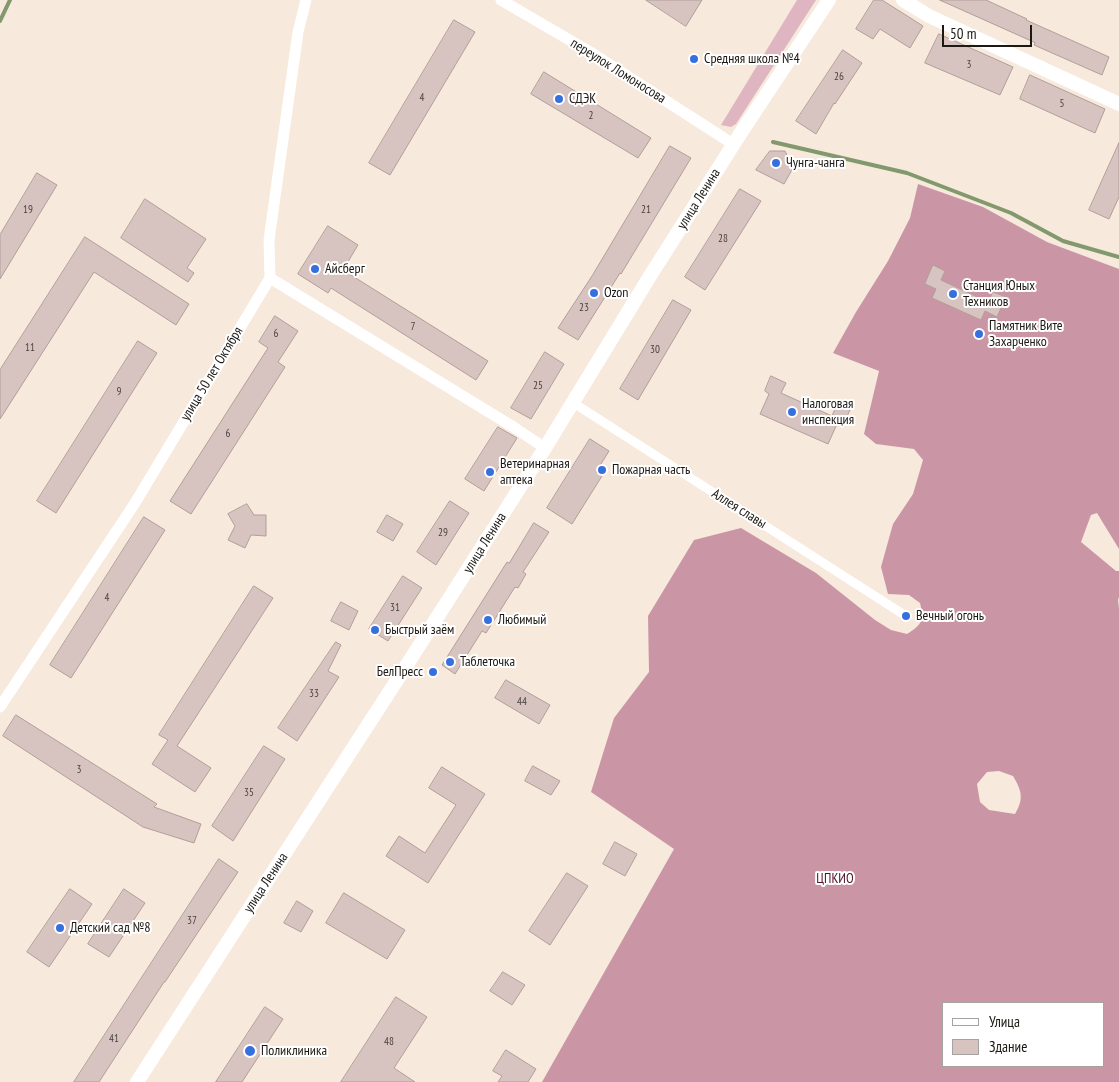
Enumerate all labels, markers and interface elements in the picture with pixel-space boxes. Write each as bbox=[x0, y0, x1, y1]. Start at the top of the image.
scale bar bbox=[944, 15, 1034, 47]
text: 50 m bbox=[950, 24, 976, 43]
street label: переулок Ломоносова bbox=[567, 35, 669, 107]
place label: Средняя школа №4 bbox=[704, 51, 800, 67]
marker: Средняя школа №4 bbox=[688, 53, 700, 65]
house number: 3 bbox=[967, 58, 971, 72]
house number: 26 bbox=[834, 70, 844, 84]
house number: 4 bbox=[420, 91, 424, 105]
place label: СДЭК bbox=[569, 91, 596, 107]
marker: СДЭК bbox=[553, 93, 565, 105]
house number: 5 bbox=[1060, 97, 1064, 111]
house number: 2 bbox=[589, 109, 593, 123]
place label: Чунга-чанга bbox=[786, 155, 845, 171]
marker: Чунга-чанга bbox=[770, 157, 782, 169]
street label: улица Ленина bbox=[674, 166, 724, 232]
house number: 19 bbox=[23, 203, 33, 217]
house number: 21 bbox=[641, 203, 651, 217]
house number: 28 bbox=[718, 232, 728, 246]
place label: Айсберг bbox=[325, 261, 365, 277]
marker: Айсберг bbox=[309, 263, 321, 275]
place label: Станция Юных Техников bbox=[963, 278, 1035, 310]
place label: Ozon bbox=[604, 285, 629, 301]
marker: Ozon bbox=[588, 287, 600, 299]
marker: Станция Юных Техников bbox=[947, 288, 959, 300]
house number: 23 bbox=[579, 301, 589, 315]
place label: Памятник Вите Захарченко bbox=[989, 318, 1063, 351]
house number: 7 bbox=[411, 320, 415, 334]
street label: улица 50 лет Октября bbox=[177, 324, 247, 424]
house number: 6 bbox=[274, 327, 278, 341]
marker: Памятник Вите Захарченко bbox=[973, 328, 985, 340]
house number: 11 bbox=[25, 341, 35, 355]
house number: 30 bbox=[650, 343, 660, 357]
house number: 25 bbox=[533, 379, 543, 393]
house number: 9 bbox=[117, 385, 121, 399]
place label: Налоговая инспекция bbox=[802, 396, 854, 428]
marker: Налоговая инспекция bbox=[786, 406, 798, 418]
house number: 6 bbox=[226, 427, 230, 441]
place label: Ветеринарная аптека bbox=[500, 456, 570, 488]
place label: Пожарная часть bbox=[612, 462, 690, 478]
marker: Пожарная часть bbox=[596, 464, 608, 476]
marker: Ветеринарная аптека bbox=[484, 466, 496, 478]
street label: Аллея славы bbox=[708, 486, 770, 532]
street label: улица Ленина bbox=[460, 510, 510, 576]
house number: 29 bbox=[438, 526, 448, 540]
house number: 4 bbox=[105, 591, 109, 605]
house number: 31 bbox=[390, 601, 400, 615]
place label: Вечный огонь bbox=[916, 608, 984, 624]
marker: Вечный огонь bbox=[900, 610, 912, 622]
place label: Любимый bbox=[498, 612, 546, 628]
marker: Любимый bbox=[482, 614, 494, 626]
place label: Быстрый заём bbox=[385, 622, 454, 638]
marker: Быстрый заём bbox=[369, 624, 381, 636]
place label: Таблеточка bbox=[460, 654, 515, 670]
marker: Таблеточка bbox=[444, 656, 456, 668]
place label: БелПресс bbox=[377, 664, 423, 680]
marker: БелПресс bbox=[427, 666, 439, 678]
house number: 33 bbox=[309, 687, 319, 701]
house number: 44 bbox=[517, 695, 527, 709]
house number: 3 bbox=[77, 763, 81, 777]
house number: 35 bbox=[244, 786, 254, 800]
street label: улица Ленина bbox=[240, 850, 292, 916]
park label: ЦПКИО bbox=[816, 871, 854, 887]
house number: 37 bbox=[187, 914, 197, 928]
place label: Детский сад №8 bbox=[70, 920, 151, 936]
marker: Детский сад №8 bbox=[54, 922, 66, 934]
legend bbox=[942, 1002, 1104, 1067]
text: Улица bbox=[989, 1012, 1020, 1031]
house number: 41 bbox=[109, 1032, 119, 1046]
house number: 48 bbox=[384, 1035, 394, 1049]
text: Здание bbox=[989, 1037, 1027, 1056]
place label: Поликлиника bbox=[261, 1043, 327, 1059]
marker: Поликлиника bbox=[243, 1044, 257, 1058]

